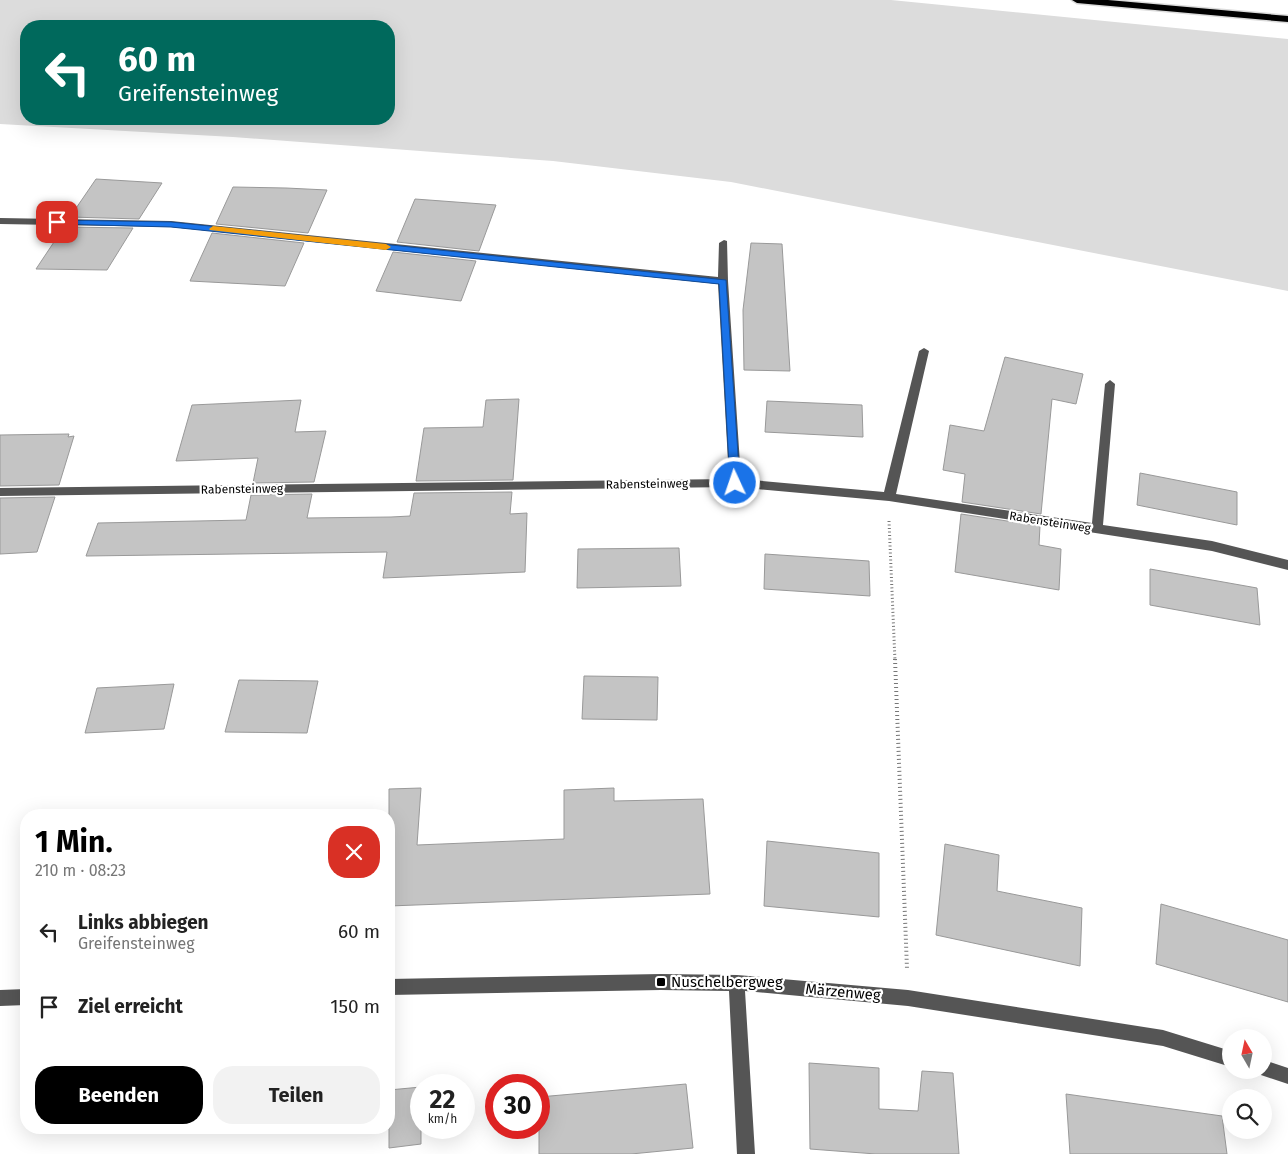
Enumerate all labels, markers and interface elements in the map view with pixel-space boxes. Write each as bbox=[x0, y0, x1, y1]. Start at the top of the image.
text: 60 m bbox=[118, 38, 196, 80]
icon: left bbox=[35, 40, 100, 105]
text: Greifensteinweg bbox=[118, 80, 278, 107]
pin bbox=[36, 201, 78, 243]
icon: arrive bbox=[43, 208, 71, 236]
position arrow bbox=[708, 456, 760, 508]
street label: Rabensteinweg bbox=[606, 476, 689, 492]
street label: Rabensteinweg bbox=[201, 481, 284, 497]
street label: Rabensteinweg bbox=[1008, 509, 1093, 535]
text: 1 Min. bbox=[35, 824, 113, 860]
button: close bbox=[328, 826, 380, 878]
text: 210 m · 08:23 bbox=[35, 861, 126, 880]
text: Links abbiegen bbox=[78, 911, 209, 934]
icon: left bbox=[35, 918, 63, 946]
text: 60 m bbox=[338, 920, 380, 943]
text: Greifensteinweg bbox=[78, 934, 194, 953]
place label: Nuschelbergweg bbox=[671, 973, 783, 991]
marker: Nuschelbergweg bbox=[655, 976, 667, 988]
street label: Märzenweg bbox=[805, 980, 882, 1004]
icon: arrive bbox=[35, 993, 63, 1021]
text: Ziel erreicht bbox=[78, 995, 183, 1018]
text: 150 m bbox=[330, 995, 380, 1018]
north arrow bbox=[1222, 1029, 1272, 1079]
map controls bbox=[1222, 1029, 1272, 1139]
button: Beenden bbox=[35, 1066, 203, 1124]
button: Teilen bbox=[213, 1066, 380, 1124]
speed limit sign: 30 bbox=[485, 1074, 550, 1139]
text: 22 bbox=[430, 1085, 455, 1115]
button: search bbox=[1222, 1089, 1272, 1139]
text: km/h bbox=[428, 1112, 457, 1126]

